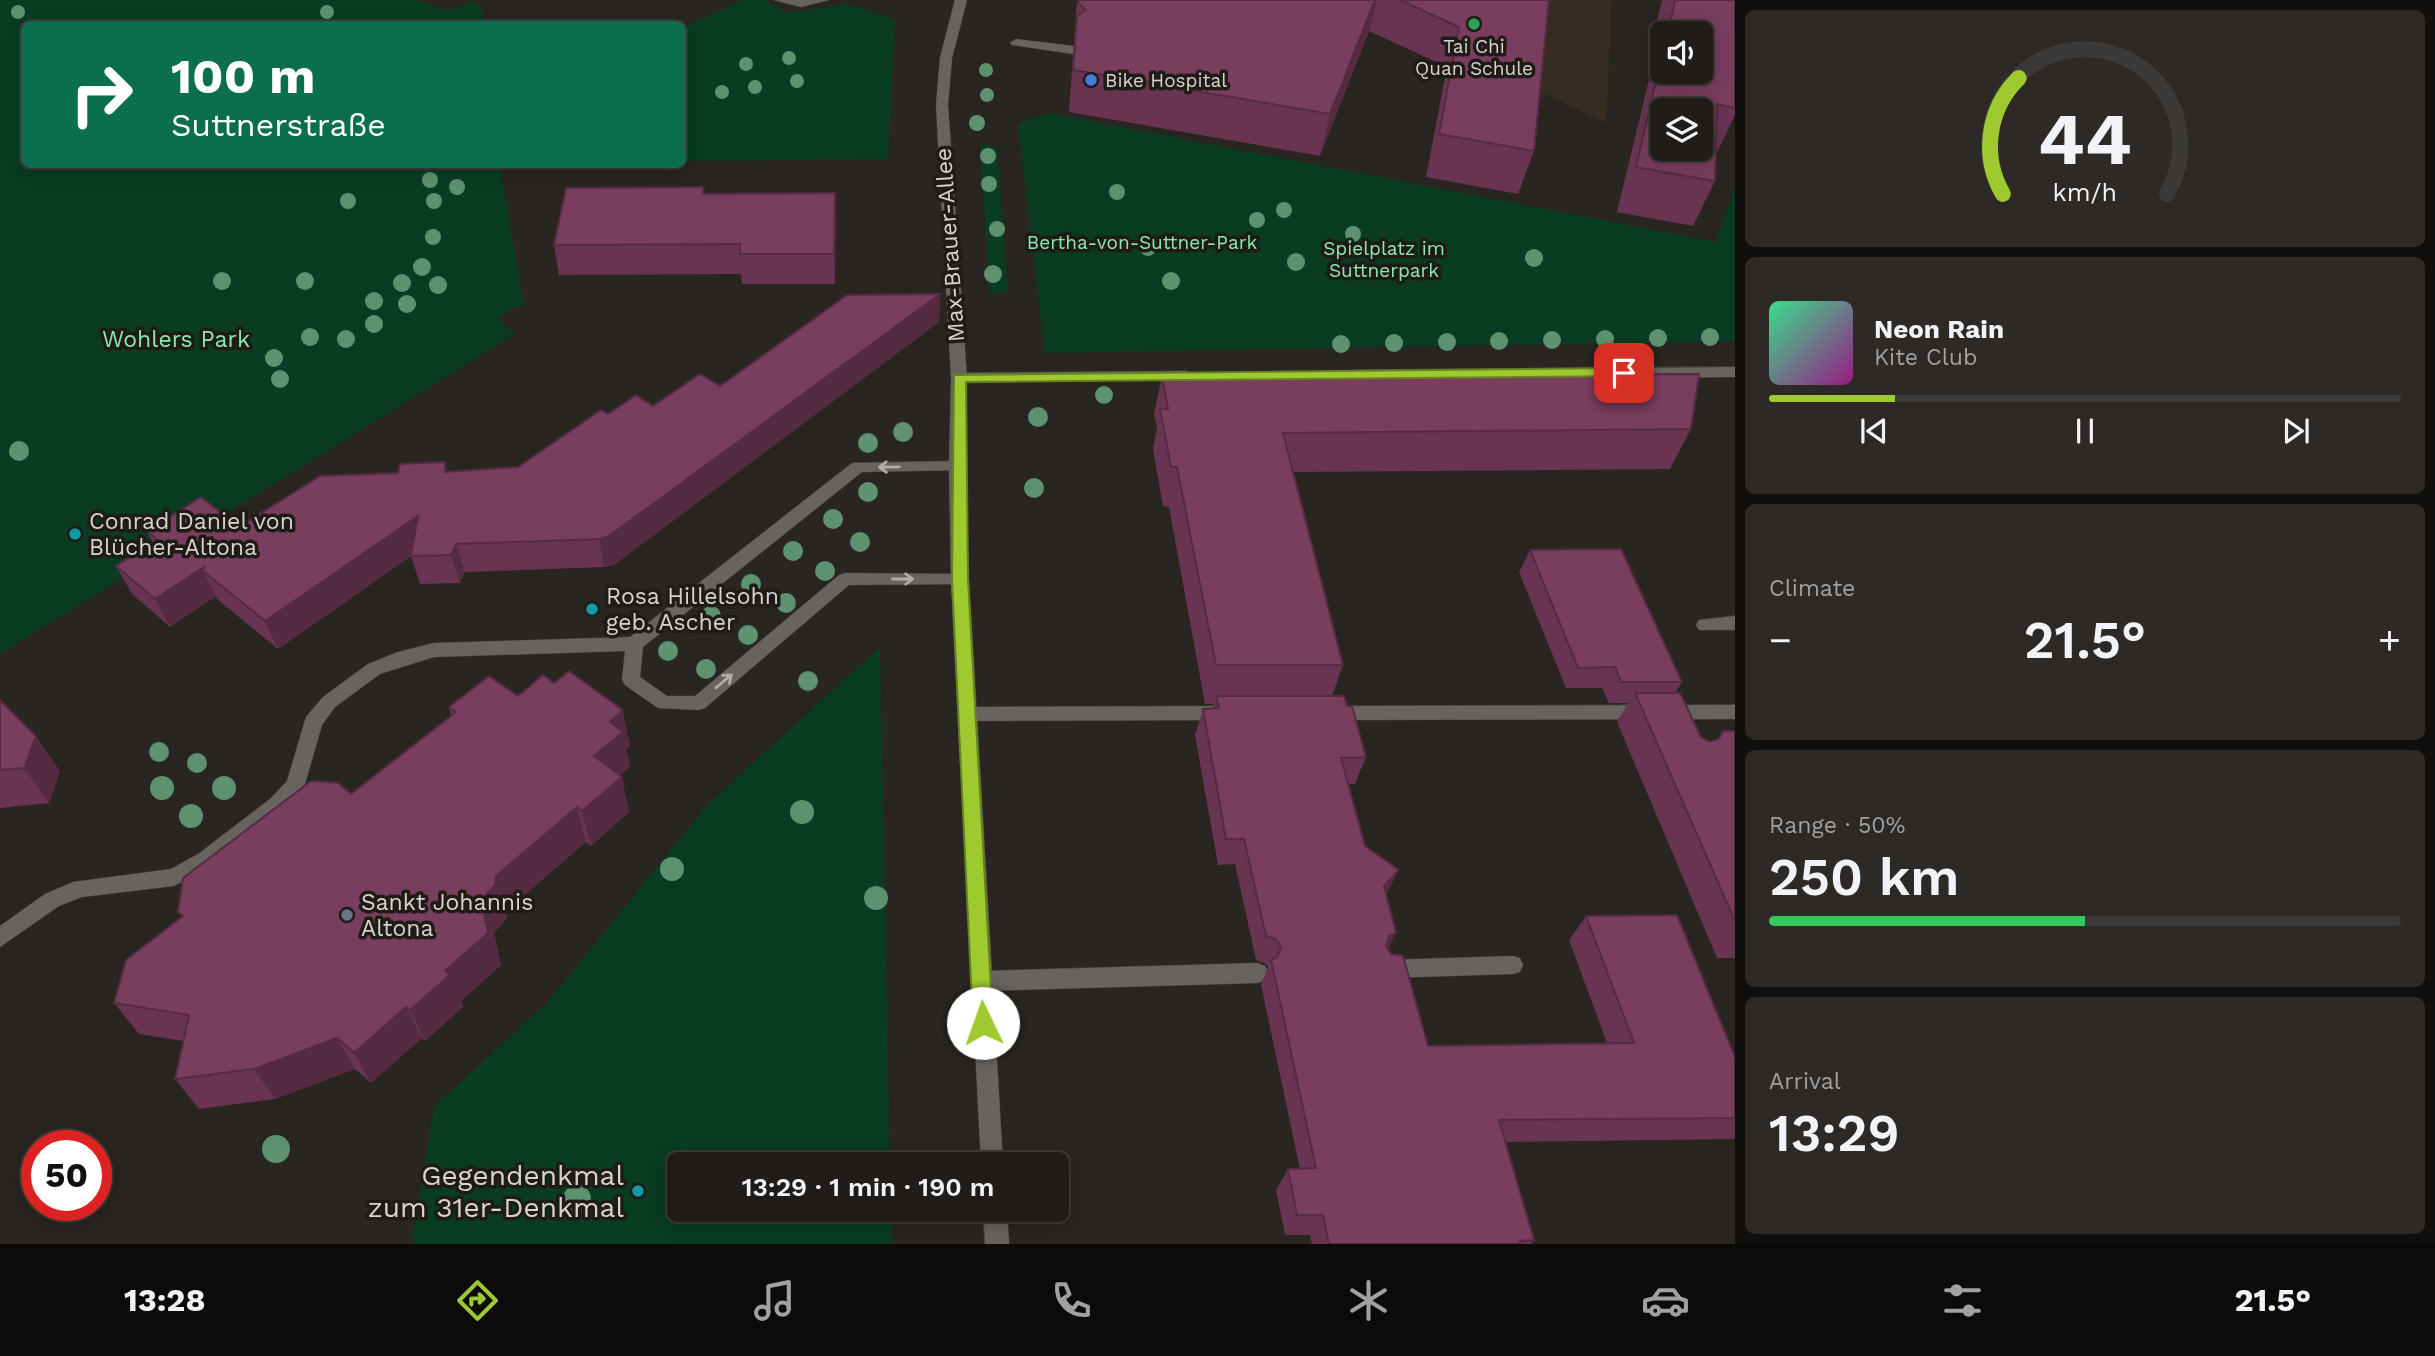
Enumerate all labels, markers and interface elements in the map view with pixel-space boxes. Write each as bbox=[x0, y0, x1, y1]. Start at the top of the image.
marker: Tai Chi Quan Schule bbox=[1466, 16, 1482, 32]
map controls bbox=[1650, 21, 1713, 161]
button: sound bbox=[1650, 21, 1713, 84]
place label: Tai Chi Quan Schule bbox=[1415, 35, 1533, 80]
text: 100 m bbox=[171, 47, 315, 105]
icon: right bbox=[56, 49, 147, 140]
place label: Bike Hospital bbox=[1105, 69, 1227, 92]
marker: Bike Hospital bbox=[1083, 72, 1099, 88]
text: 44 bbox=[2038, 97, 2132, 183]
button: layers bbox=[1650, 98, 1713, 161]
text: Suttnerstraße bbox=[171, 106, 386, 144]
street label: Max-Brauer-Allee bbox=[930, 147, 970, 343]
text: km/h bbox=[2053, 178, 2117, 207]
park label: Bertha-von-Suttner-Park bbox=[1027, 231, 1257, 254]
park label: Spielplatz im Suttnerpark bbox=[1323, 237, 1445, 282]
text: Neon Rain bbox=[1874, 314, 2004, 344]
park label: Wohlers Park bbox=[102, 326, 250, 353]
pin bbox=[1594, 343, 1654, 403]
text: Kite Club bbox=[1874, 344, 1977, 371]
icon: arrive bbox=[1605, 354, 1643, 392]
icon: previous bbox=[1855, 412, 1893, 450]
icon: pause bbox=[2066, 412, 2104, 450]
icon: next bbox=[2277, 412, 2315, 450]
one-way arrow bbox=[878, 460, 901, 474]
place label: Conrad Daniel von Blücher-Altona bbox=[89, 508, 294, 561]
marker: Conrad Daniel von Blücher-Altona bbox=[67, 526, 83, 542]
one-way arrow bbox=[891, 572, 914, 586]
text: Climate bbox=[1769, 575, 1855, 602]
place label: Rosa Hillelsohn geb. Ascher bbox=[606, 583, 779, 636]
marker: Rosa Hillelsohn geb. Ascher bbox=[584, 601, 600, 617]
text: 21.5° bbox=[2024, 610, 2146, 671]
text: − bbox=[1769, 618, 1792, 662]
text: + bbox=[2378, 618, 2401, 662]
one-way arrow bbox=[715, 674, 733, 689]
text: Range · 50% bbox=[1769, 812, 1905, 839]
text: 250 km bbox=[1769, 847, 1959, 908]
place label: Sankt Johannis Altona bbox=[361, 889, 533, 942]
marker: Sankt Johannis Altona bbox=[339, 907, 355, 923]
position arrow bbox=[946, 986, 1020, 1060]
text: Arrival bbox=[1769, 1068, 1841, 1095]
text: 13:29 bbox=[1769, 1103, 1900, 1164]
speed limit sign: 50 bbox=[21, 1130, 112, 1221]
place label: Gegendenkmal zum 31er-Denkmal bbox=[368, 1159, 624, 1224]
text: 13:29 · 1 min · 190 m bbox=[742, 1172, 994, 1202]
marker: Gegendenkmal zum 31er-Denkmal bbox=[630, 1183, 646, 1199]
icon: directions bbox=[453, 1276, 502, 1325]
icon: music bbox=[750, 1276, 799, 1325]
icon: phone bbox=[1047, 1276, 1096, 1325]
icon: climate bbox=[1344, 1276, 1393, 1325]
icon: car bbox=[1641, 1276, 1690, 1325]
icon: filters bbox=[1938, 1276, 1987, 1325]
text: 13:28 bbox=[124, 1281, 206, 1319]
text: 21.5° bbox=[2234, 1281, 2311, 1319]

